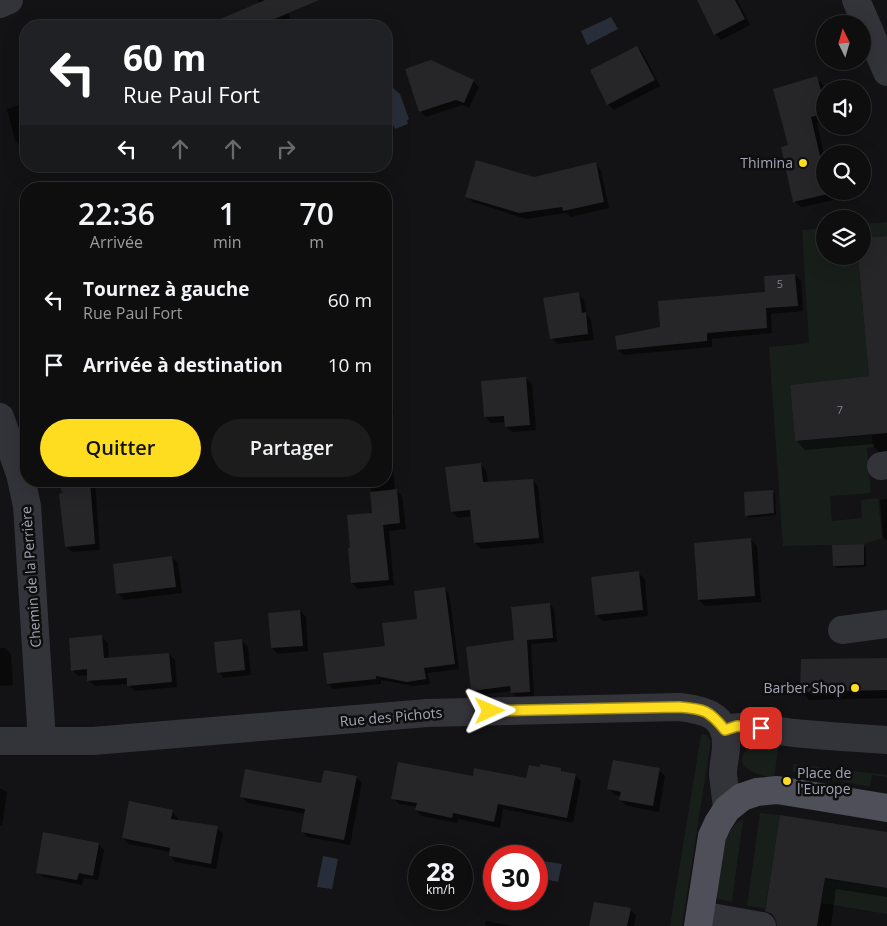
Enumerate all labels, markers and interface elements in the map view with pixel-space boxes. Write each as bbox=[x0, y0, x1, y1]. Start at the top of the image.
north arrow bbox=[816, 15, 871, 70]
map controls bbox=[816, 15, 871, 265]
text: 60 m bbox=[123, 34, 206, 81]
icon: left bbox=[40, 40, 105, 105]
text: Rue Paul Fort bbox=[123, 79, 260, 109]
button: sound bbox=[816, 80, 871, 135]
icon: left bbox=[113, 135, 141, 163]
icon: ahead bbox=[166, 135, 194, 163]
icon: ahead bbox=[219, 135, 247, 163]
icon: right bbox=[272, 135, 300, 163]
button: search bbox=[816, 145, 871, 200]
place label: Thimina bbox=[740, 153, 793, 172]
marker: Thimina bbox=[797, 157, 809, 169]
text: 22:36 bbox=[78, 193, 155, 234]
text: 1 bbox=[219, 193, 236, 234]
text: 70 bbox=[300, 193, 334, 234]
button: layers bbox=[816, 210, 871, 265]
text: Arrivée bbox=[90, 231, 143, 253]
text: min bbox=[213, 231, 242, 253]
text: m bbox=[309, 231, 324, 253]
text: Tournez à gauche bbox=[83, 276, 249, 302]
house number: 5 bbox=[777, 276, 783, 291]
icon: left bbox=[40, 286, 68, 314]
text: 60 m bbox=[328, 287, 372, 313]
text: Rue Paul Fort bbox=[83, 302, 182, 324]
icon: arrive bbox=[40, 351, 68, 379]
text: Arrivée à destination bbox=[83, 352, 283, 378]
text: 10 m bbox=[328, 352, 372, 378]
house number: 7 bbox=[837, 402, 843, 417]
button: Quitter bbox=[40, 419, 201, 477]
button: Partager bbox=[211, 419, 372, 477]
street label: Chemin de la Perrière bbox=[16, 506, 45, 648]
place label: Barber Shop bbox=[763, 678, 845, 697]
marker: Barber Shop bbox=[849, 682, 861, 694]
position arrow bbox=[463, 684, 515, 736]
street label: Rue des Pichots bbox=[339, 703, 443, 730]
pin bbox=[740, 707, 782, 749]
icon: arrive bbox=[747, 714, 775, 742]
place label: Place de l'Europe bbox=[797, 763, 852, 798]
marker: Place de l'Europe bbox=[781, 775, 793, 787]
speed limit sign: 30 bbox=[483, 845, 548, 910]
text: 28 bbox=[426, 854, 455, 888]
text: km/h bbox=[426, 881, 455, 898]

